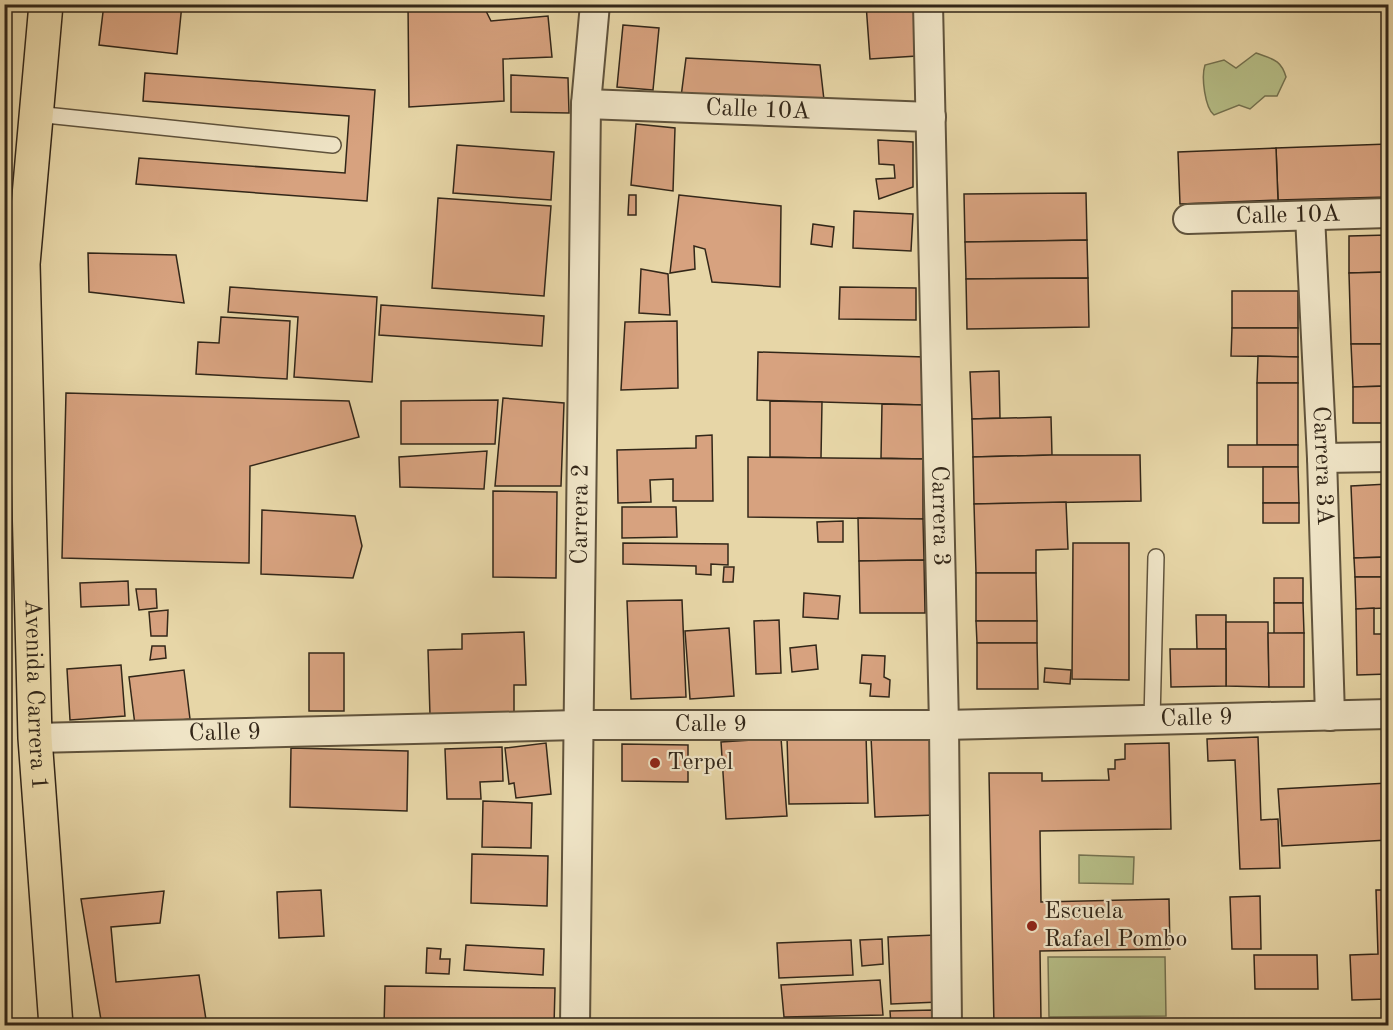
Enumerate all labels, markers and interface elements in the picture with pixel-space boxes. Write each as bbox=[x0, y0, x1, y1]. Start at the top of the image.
street label: Calle 10A bbox=[705, 97, 811, 124]
street label: Calle 10A bbox=[1235, 202, 1341, 230]
street label: Carrera 3A bbox=[1307, 405, 1336, 526]
street label: Carrera 2 bbox=[569, 463, 594, 565]
street label: Carrera 3 bbox=[926, 465, 952, 567]
street label: Avenida Carrera 1 bbox=[19, 599, 51, 791]
street label: Calle 9 bbox=[1160, 706, 1233, 732]
street label: Calle 9 bbox=[675, 713, 747, 737]
street label: Calle 9 bbox=[188, 721, 262, 746]
place label: Terpel bbox=[667, 751, 733, 775]
marker: Terpel bbox=[648, 756, 662, 770]
place label: Escuela Rafael Pombo bbox=[1044, 900, 1187, 952]
marker: Escuela Rafael Pombo bbox=[1025, 919, 1039, 933]

